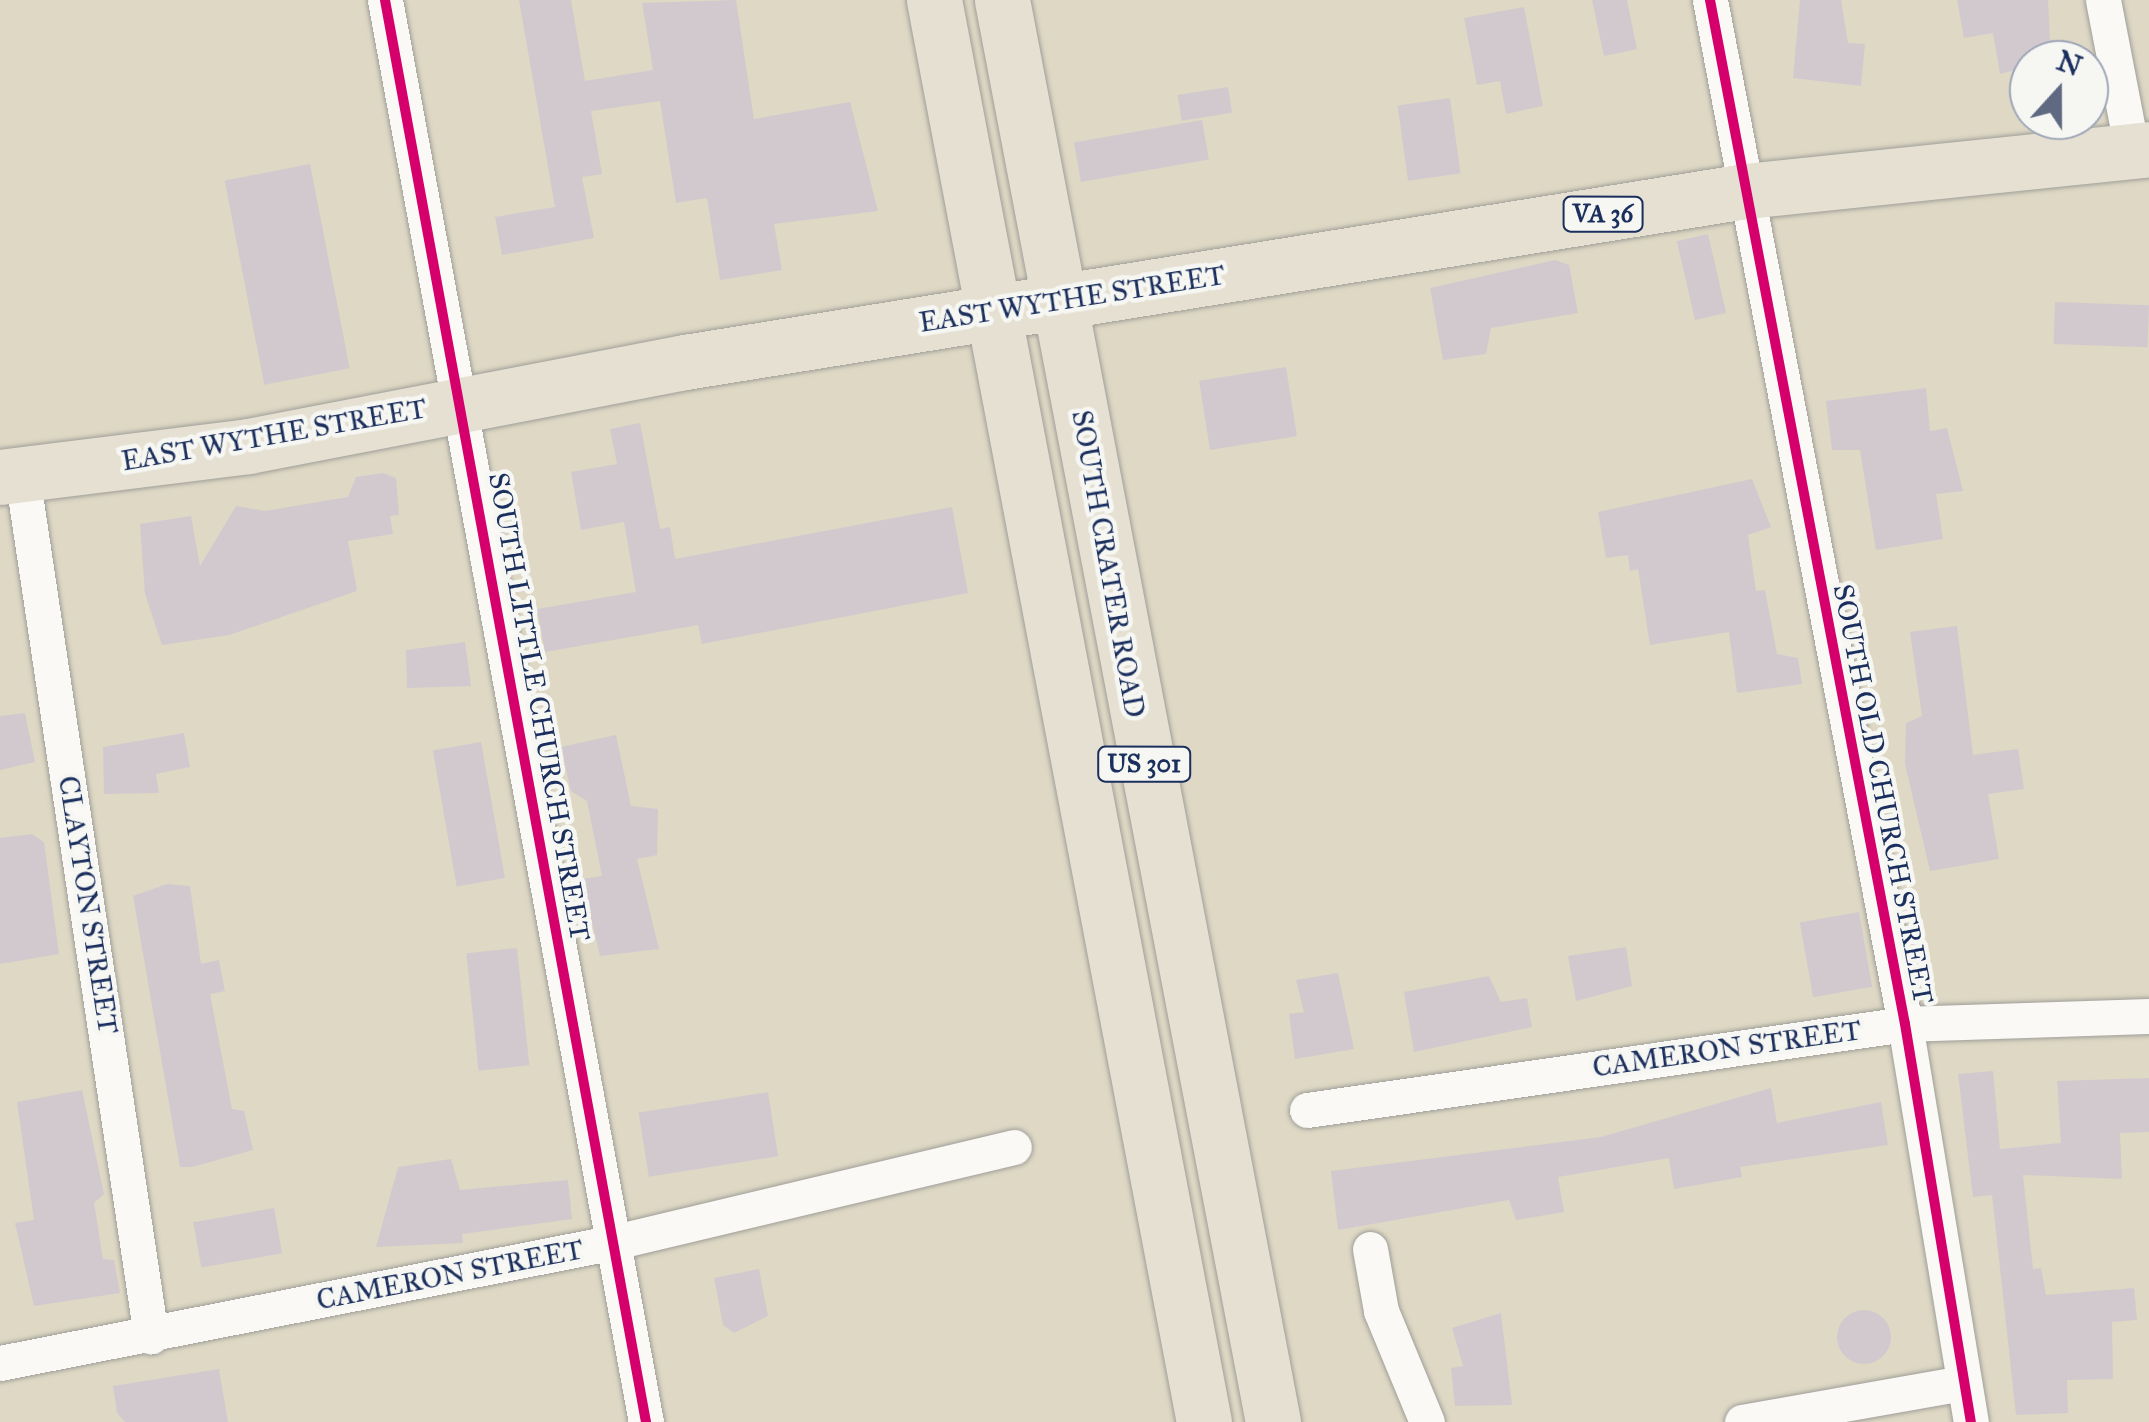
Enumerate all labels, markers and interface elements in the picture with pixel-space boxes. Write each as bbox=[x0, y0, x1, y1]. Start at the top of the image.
north arrow bbox=[2009, 40, 2109, 140]
text: N bbox=[2052, 43, 2087, 84]
road number: VA 36 bbox=[1560, 194, 1646, 234]
street label: EAST WYTHE STREET bbox=[917, 258, 1227, 340]
street label: EAST WYTHE STREET bbox=[119, 392, 429, 478]
street label: SOUTH CRATER ROAD bbox=[1064, 408, 1152, 720]
street label: SOUTH LITTLE CHURCH STREET bbox=[481, 470, 597, 944]
street label: SOUTH OLD CHURCH STREET bbox=[1826, 581, 1940, 1007]
road number: US 301 bbox=[1096, 744, 1192, 784]
street label: CLAYTON STREET bbox=[51, 773, 125, 1037]
street label: CAMERON STREET bbox=[1590, 1014, 1864, 1084]
street label: CAMERON STREET bbox=[314, 1233, 586, 1317]

